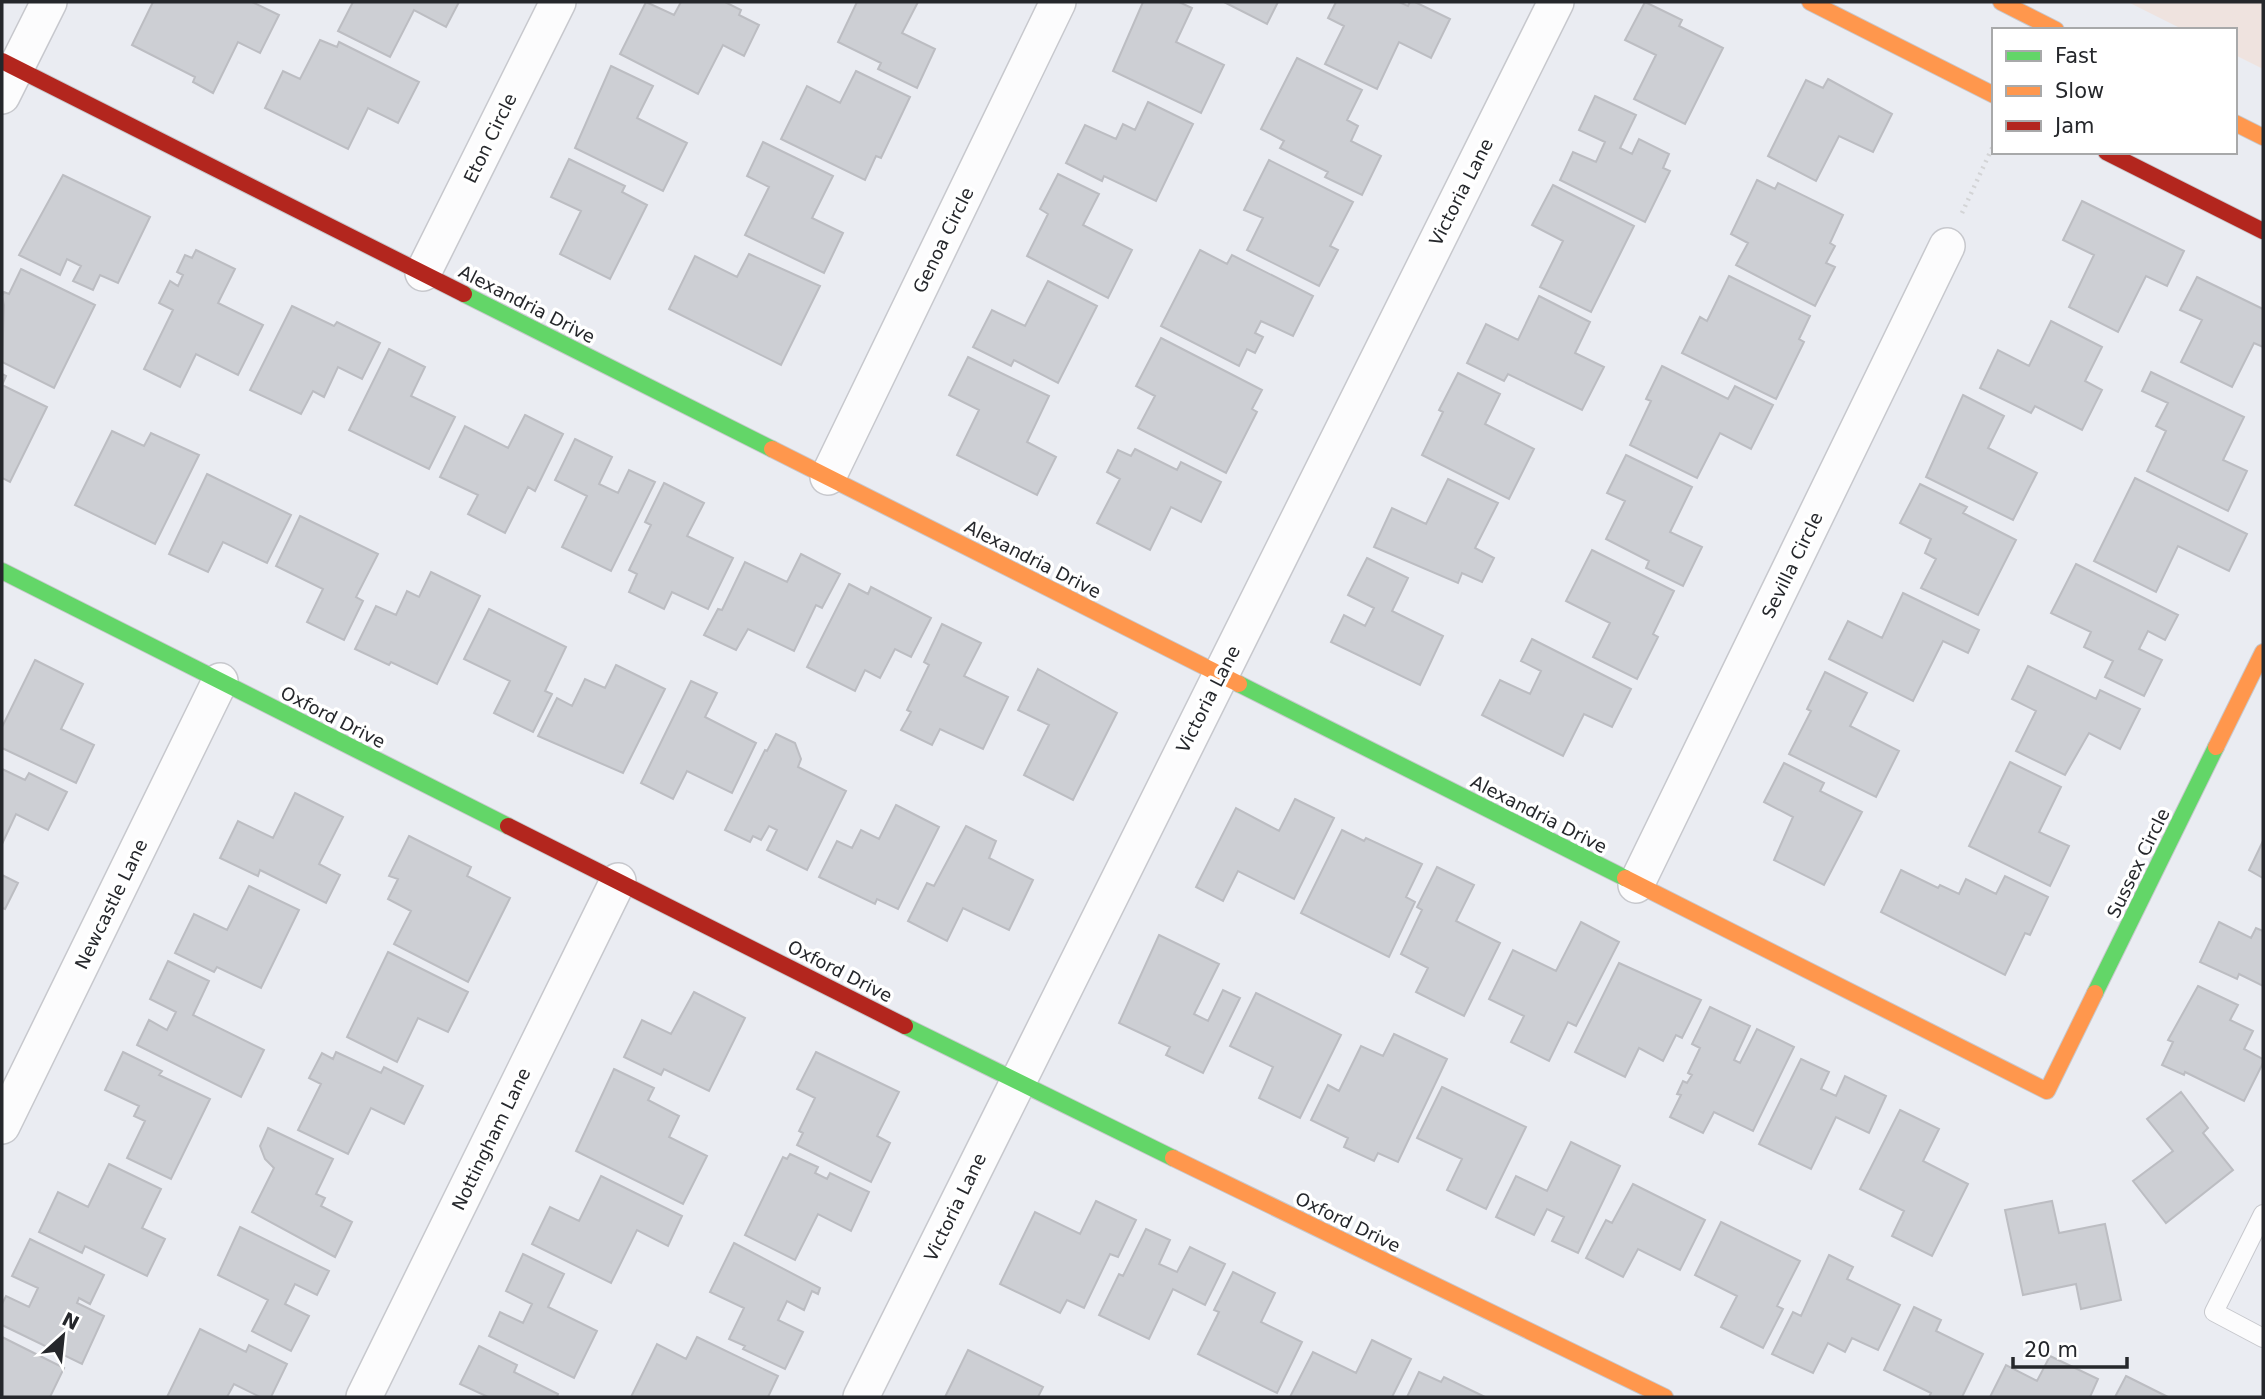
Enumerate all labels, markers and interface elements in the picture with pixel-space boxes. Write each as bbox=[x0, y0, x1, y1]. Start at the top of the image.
legend bbox=[1992, 28, 2237, 154]
text: Fast bbox=[2055, 44, 2097, 68]
text: Slow bbox=[2055, 79, 2104, 103]
street label: Eton Circle bbox=[459, 90, 521, 186]
text: Jam bbox=[2053, 114, 2095, 138]
street label: Victoria Lane bbox=[1425, 135, 1497, 249]
street label: Genoa Circle bbox=[908, 184, 978, 296]
street label: Alexandria Drive bbox=[456, 261, 598, 347]
street label: Sevilla Circle bbox=[1757, 509, 1827, 621]
street label: Alexandria Drive bbox=[962, 516, 1104, 602]
street label: Victoria Lane bbox=[1172, 642, 1244, 756]
street label: Oxford Drive bbox=[277, 682, 389, 752]
street label: Alexandria Drive bbox=[1468, 771, 1610, 857]
street label: Sussex Circle bbox=[2102, 805, 2174, 921]
street label: Newcastle Lane bbox=[70, 836, 152, 972]
street label: Oxford Drive bbox=[784, 936, 896, 1006]
street label: Nottingham Lane bbox=[447, 1064, 535, 1214]
street label: Victoria Lane bbox=[920, 1150, 990, 1264]
street label: Oxford Drive bbox=[1292, 1187, 1404, 1257]
north arrow bbox=[28, 1301, 98, 1371]
text: N bbox=[59, 1307, 83, 1334]
scale bar bbox=[2013, 1326, 2127, 1370]
text: 20 m bbox=[2024, 1338, 2078, 1362]

